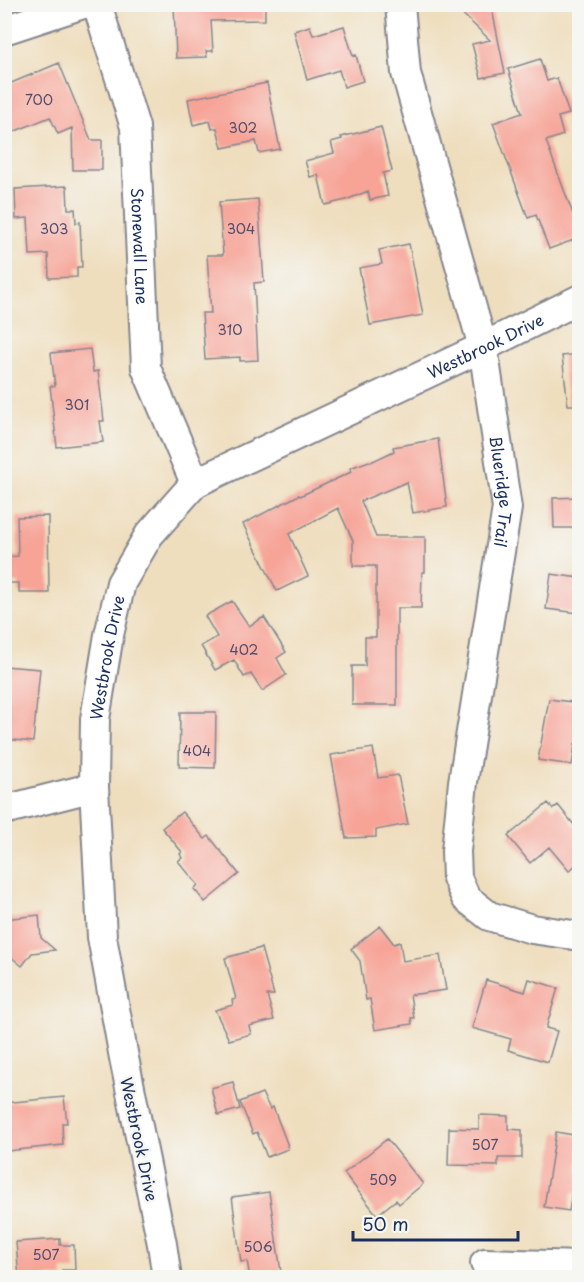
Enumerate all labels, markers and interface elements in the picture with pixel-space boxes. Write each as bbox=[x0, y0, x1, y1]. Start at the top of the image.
house number: 700 bbox=[25, 89, 53, 110]
house number: 302 bbox=[229, 117, 258, 138]
street label: Stonewall Lane bbox=[126, 187, 155, 305]
house number: 303 bbox=[40, 218, 68, 239]
house number: 304 bbox=[227, 218, 255, 239]
street label: Westbrook Drive bbox=[423, 307, 547, 384]
house number: 310 bbox=[218, 319, 242, 340]
house number: 301 bbox=[65, 394, 89, 415]
street label: Blueridge Trail bbox=[484, 434, 519, 549]
street label: Westbrook Drive bbox=[83, 593, 130, 722]
house number: 402 bbox=[230, 639, 259, 660]
house number: 404 bbox=[183, 740, 211, 761]
street label: Westbrook Drive bbox=[115, 1075, 165, 1203]
house number: 507 bbox=[472, 1134, 498, 1155]
house number: 509 bbox=[369, 1169, 397, 1190]
scale bar bbox=[353, 1204, 518, 1242]
text: 50 m bbox=[362, 1210, 409, 1237]
house number: 506 bbox=[244, 1236, 273, 1257]
house number: 507 bbox=[33, 1244, 59, 1265]

